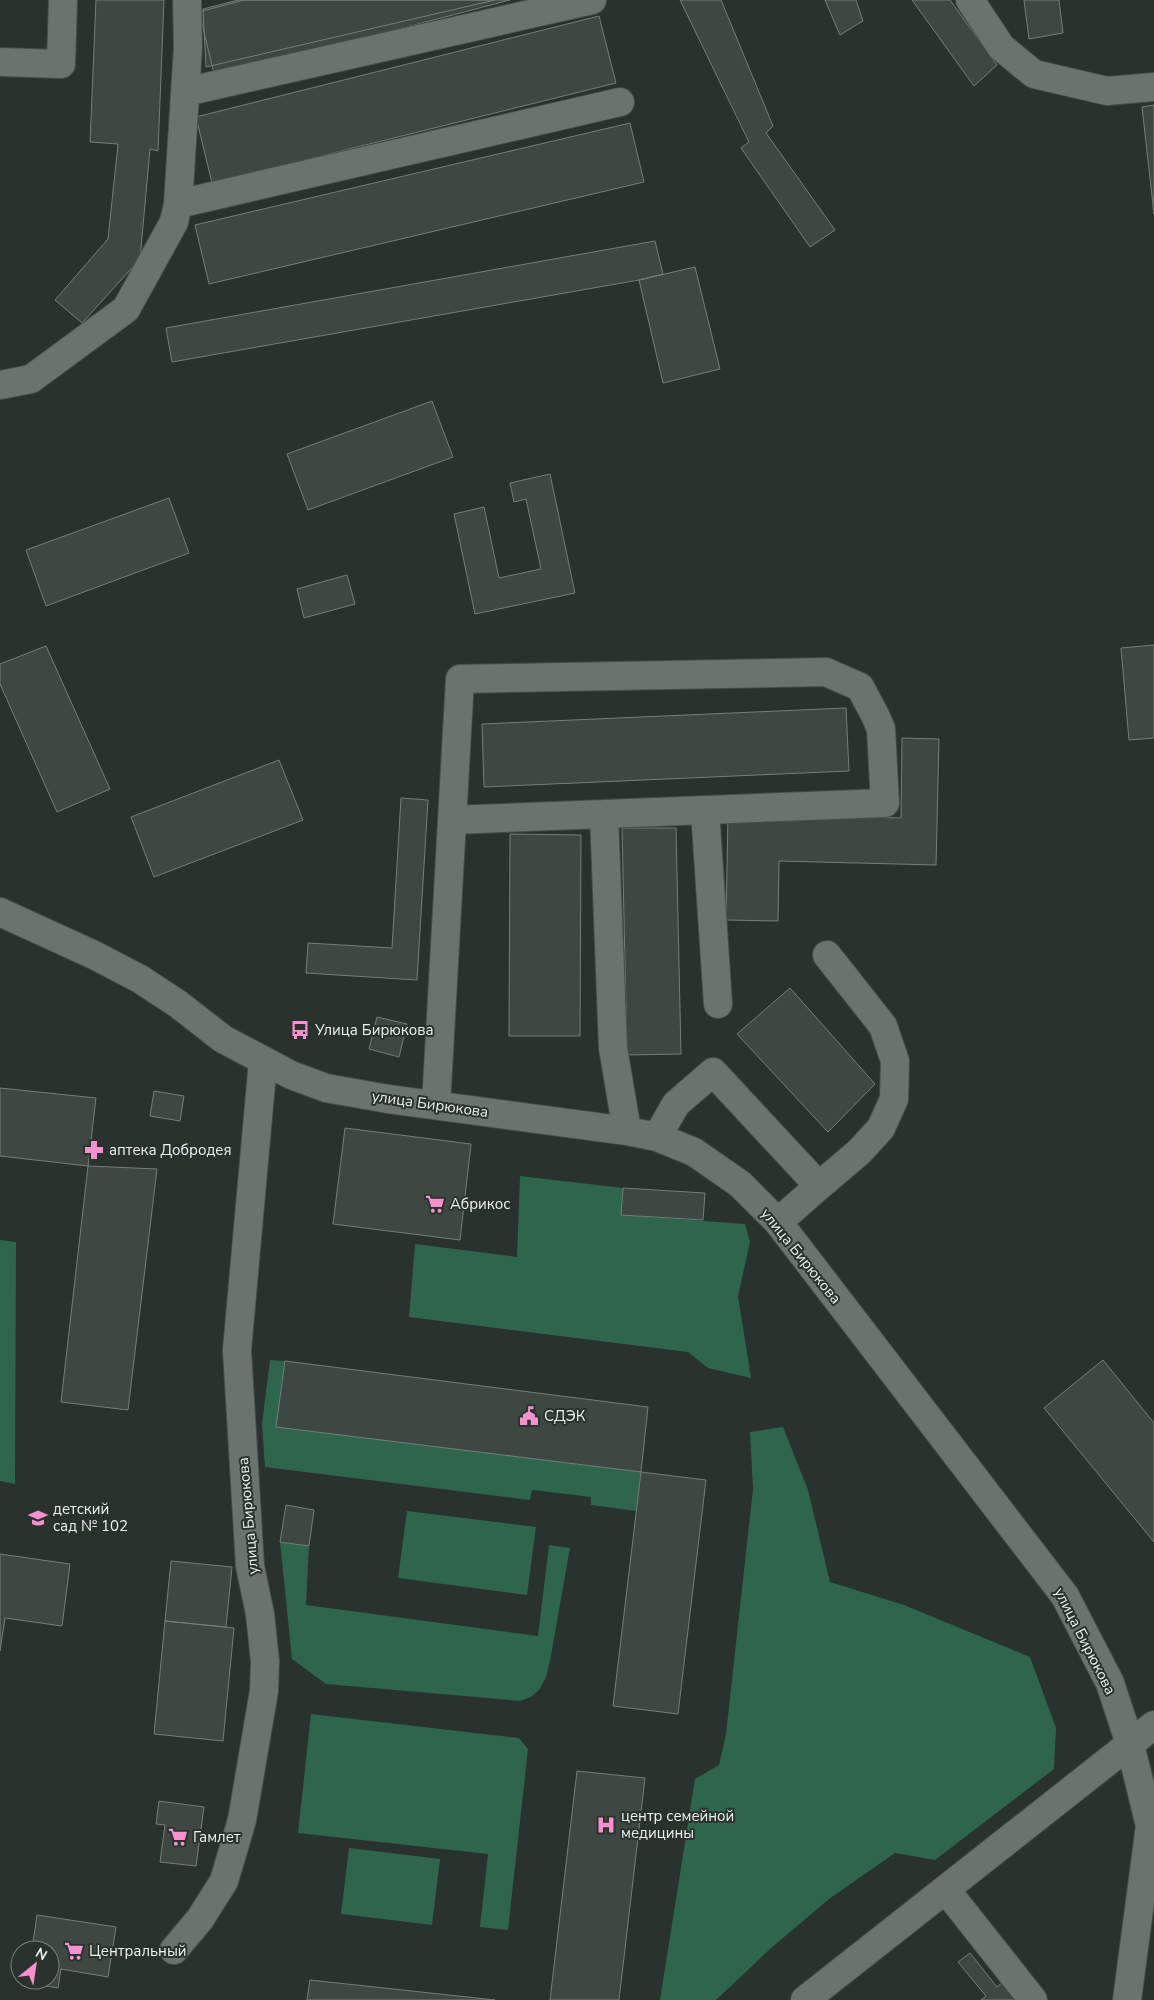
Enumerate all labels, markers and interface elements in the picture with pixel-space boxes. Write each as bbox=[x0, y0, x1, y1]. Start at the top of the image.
bus stop icon: Улица Бирюкова bbox=[289, 1019, 311, 1041]
place label: Улица Бирюкова bbox=[314, 1020, 434, 1040]
street label: улица Бирюкова bbox=[370, 1086, 490, 1122]
pharmacy icon: аптека Добродея bbox=[83, 1139, 105, 1161]
place label: аптека Добродея bbox=[109, 1140, 232, 1160]
supermarket icon: Абрикос bbox=[424, 1193, 446, 1215]
place label: Абрикос bbox=[450, 1194, 510, 1214]
street label: улица Бирюкова bbox=[756, 1204, 846, 1308]
public building icon: СДЭК bbox=[518, 1405, 540, 1427]
place label: СДЭК bbox=[544, 1406, 586, 1426]
street label: улица Бирюкова bbox=[233, 1457, 263, 1575]
place label: детский сад № 102 bbox=[53, 1499, 128, 1536]
school or university icon: детский сад № 102 bbox=[27, 1507, 49, 1529]
street label: улица Бирюкова bbox=[1049, 1584, 1121, 1698]
place label: центр семейной медицины bbox=[621, 1806, 734, 1843]
hospital icon: центр семейной медицины bbox=[595, 1814, 617, 1836]
supermarket icon: Гамлет bbox=[167, 1826, 189, 1848]
place label: Гамлет bbox=[193, 1827, 241, 1847]
north arrow bbox=[10, 1940, 60, 1990]
supermarket icon: Центральный bbox=[63, 1940, 85, 1962]
place label: Центральный bbox=[89, 1941, 187, 1961]
text: N bbox=[32, 1943, 51, 1965]

